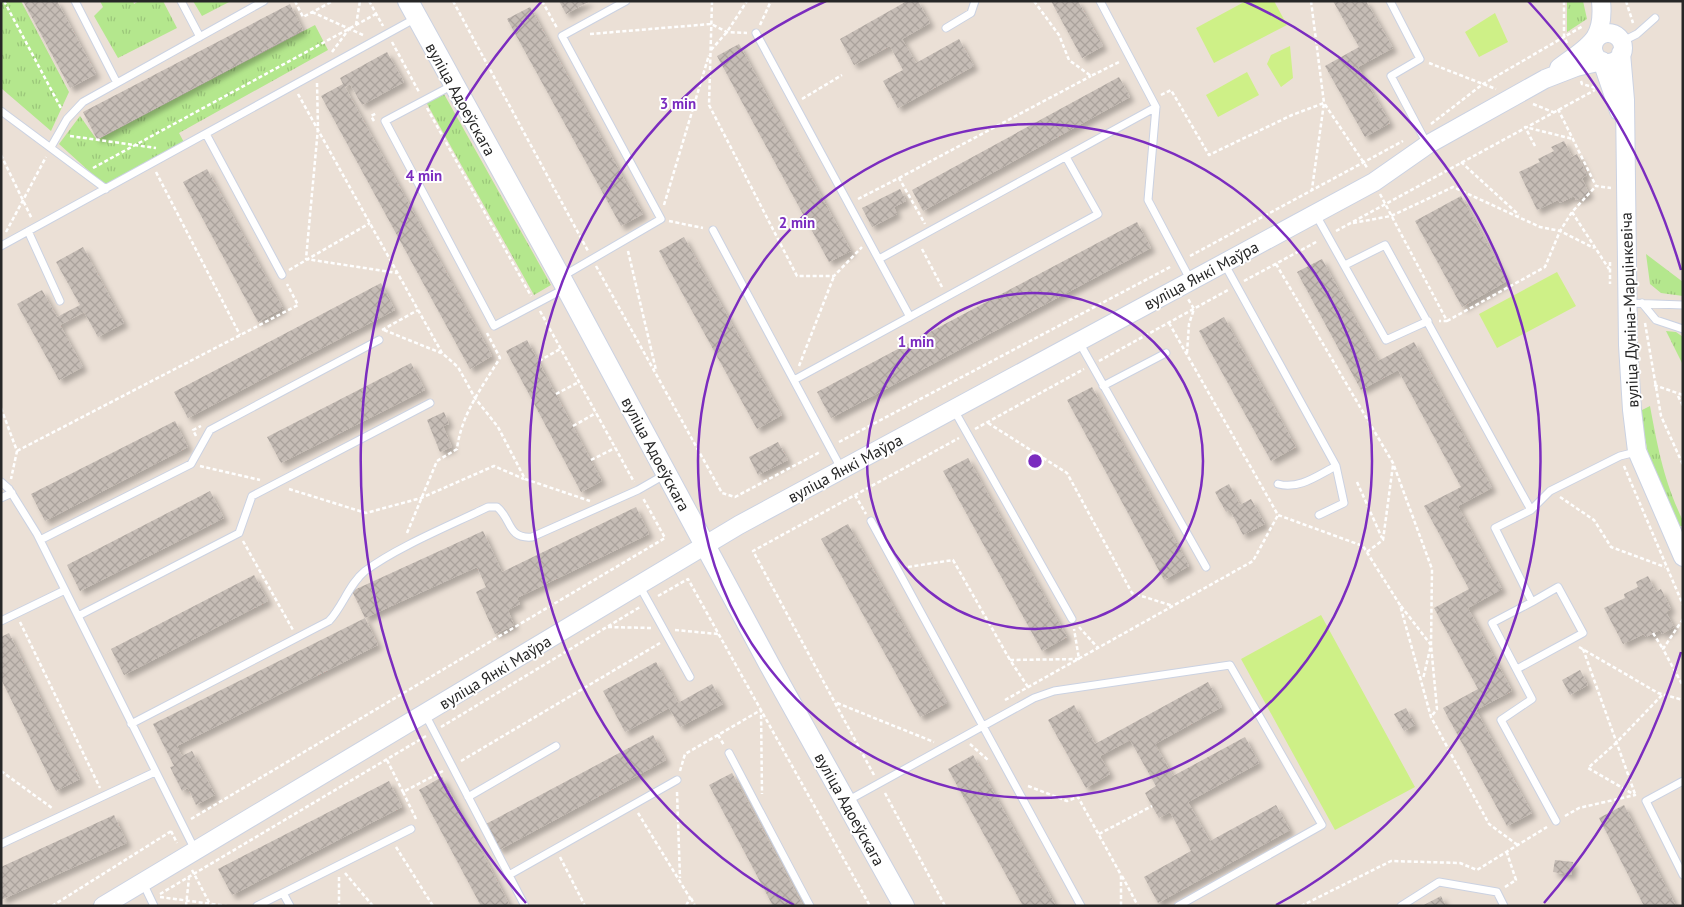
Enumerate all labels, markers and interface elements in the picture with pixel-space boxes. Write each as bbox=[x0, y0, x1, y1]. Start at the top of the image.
street label: вуліца Адоеўскага bbox=[422, 39, 500, 159]
text: 3 min bbox=[660, 94, 696, 113]
text: 4 min bbox=[406, 166, 442, 185]
street label: вуліца Дуніна-Марцінкевіча bbox=[1616, 212, 1642, 408]
text: 2 min bbox=[779, 213, 815, 232]
street label: вуліца Янкі Маўра bbox=[1140, 236, 1262, 314]
text: 1 min bbox=[898, 332, 934, 351]
street label: вуліца Адоеўскага bbox=[618, 394, 694, 514]
street label: вуліца Янкі Маўра bbox=[784, 429, 906, 507]
centre of rings bbox=[1026, 452, 1044, 470]
street label: вуліца Янкі Маўра bbox=[435, 631, 555, 713]
street label: вуліца Адоеўскага bbox=[811, 749, 889, 869]

